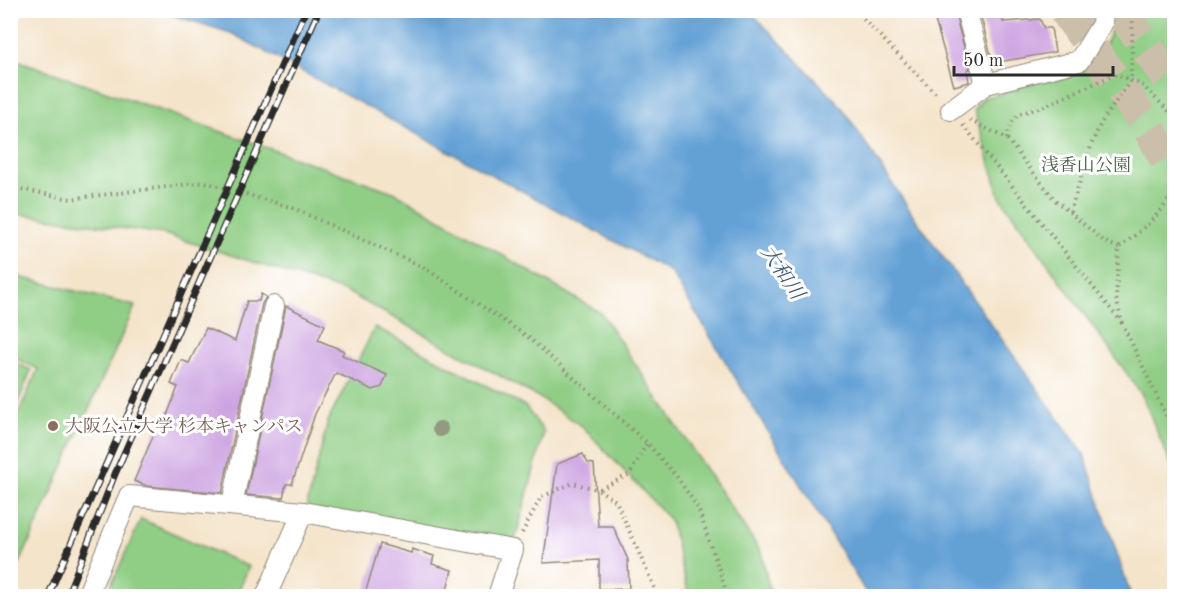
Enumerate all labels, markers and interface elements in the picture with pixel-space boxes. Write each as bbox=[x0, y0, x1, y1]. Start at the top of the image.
scale bar bbox=[954, 39, 1113, 77]
text: 50 m bbox=[963, 52, 1003, 70]
park label: 浅香山公園 bbox=[1041, 155, 1131, 175]
water label: 大和川 bbox=[756, 242, 809, 305]
place label: 大阪公立大学 杉本キャンパス bbox=[65, 416, 303, 436]
marker: 大阪公立大学 杉本キャンパス bbox=[46, 419, 60, 433]

